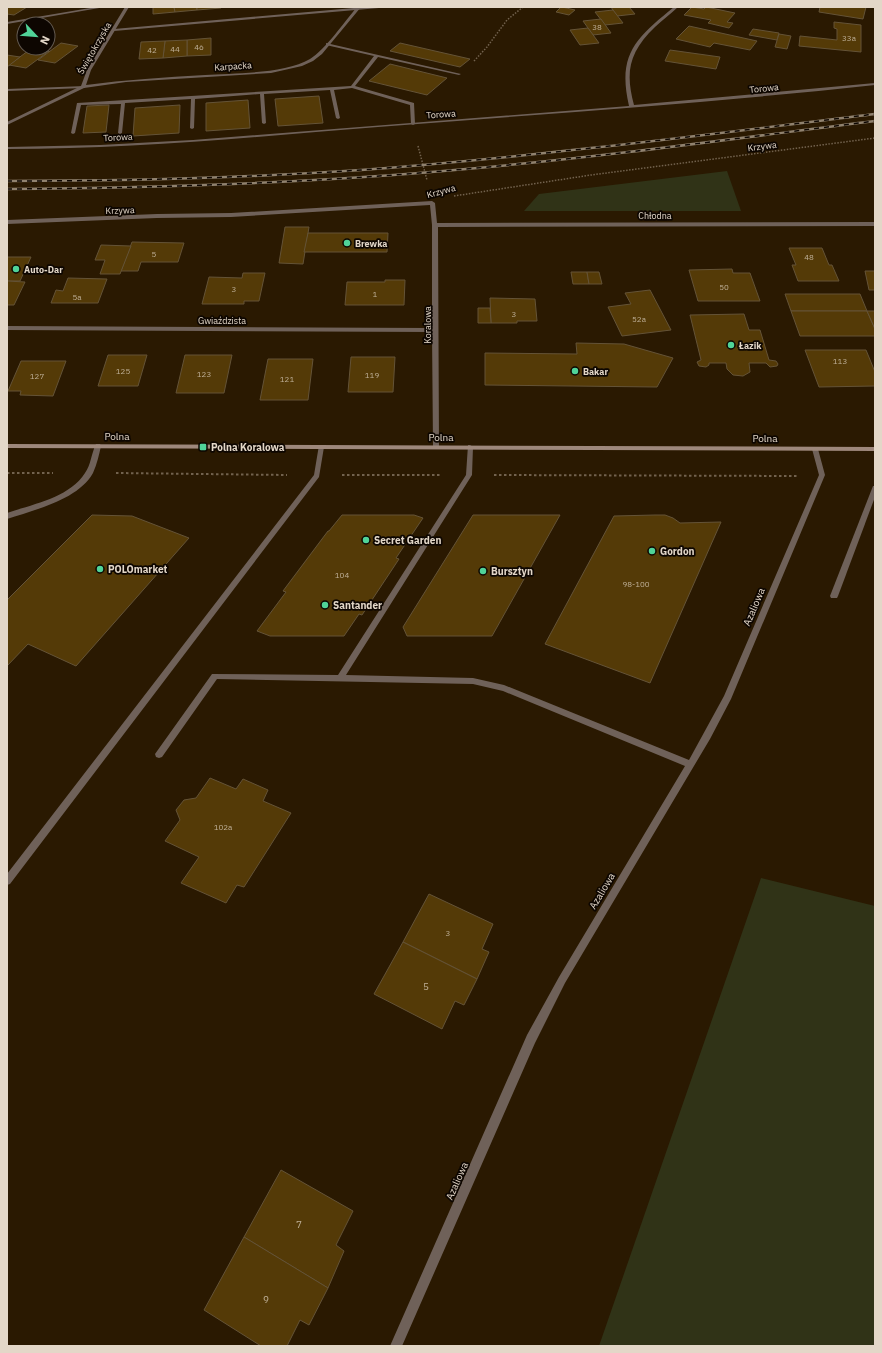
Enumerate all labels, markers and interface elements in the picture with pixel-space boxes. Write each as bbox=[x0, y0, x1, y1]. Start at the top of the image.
north arrow bbox=[16, 16, 56, 56]
street label: Świętokrzyska bbox=[74, 19, 113, 76]
house number: 38 bbox=[592, 22, 602, 32]
house number: 33a bbox=[842, 33, 857, 43]
text: N bbox=[37, 34, 53, 47]
house number: 46 bbox=[194, 42, 204, 52]
house number: 44 bbox=[170, 44, 180, 54]
house number: 42 bbox=[147, 45, 157, 55]
street label: Karpacka bbox=[214, 59, 252, 73]
street label: Torowa bbox=[749, 81, 779, 95]
street label: Torowa bbox=[426, 107, 456, 121]
street label: Torowa bbox=[103, 131, 133, 143]
street label: Krzywa bbox=[747, 139, 777, 153]
street label: Krzywa bbox=[425, 182, 457, 200]
street label: Krzywa bbox=[105, 204, 135, 216]
street label: Chłodna bbox=[638, 210, 672, 221]
marker: Brewka bbox=[342, 238, 352, 248]
place label: Brewka bbox=[355, 238, 388, 249]
house number: 5 bbox=[152, 249, 157, 259]
house number: 48 bbox=[804, 252, 814, 262]
marker: Auto-Dar bbox=[11, 264, 21, 274]
place label: Auto-Dar bbox=[24, 264, 63, 275]
house number: 50 bbox=[719, 282, 729, 292]
house number: 3 bbox=[232, 284, 237, 294]
house number: 1 bbox=[373, 289, 378, 299]
house number: 5a bbox=[72, 292, 82, 302]
street label: Koralowa bbox=[422, 306, 433, 344]
house number: 3 bbox=[512, 309, 517, 319]
house number: 52a bbox=[632, 314, 647, 324]
street label: Gwiaździsta bbox=[198, 315, 246, 326]
marker: Łazik bbox=[726, 340, 736, 350]
place label: Łazik bbox=[738, 340, 762, 351]
house number: 113 bbox=[833, 356, 847, 366]
house number: 125 bbox=[116, 366, 130, 376]
marker: Bakar bbox=[570, 366, 580, 376]
place label: Bakar bbox=[583, 366, 608, 377]
house number: 123 bbox=[197, 369, 211, 379]
house number: 119 bbox=[365, 370, 379, 380]
house number: 127 bbox=[30, 371, 44, 381]
house number: 121 bbox=[280, 374, 294, 384]
street label: Polna bbox=[104, 430, 130, 443]
street label: Polna bbox=[428, 431, 454, 444]
street label: Polna bbox=[752, 432, 778, 445]
place label: Polna Koralowa bbox=[211, 441, 285, 454]
marker: Polna Koralowa bbox=[198, 442, 208, 452]
place label: Secret Garden bbox=[374, 534, 441, 547]
marker: Secret Garden bbox=[361, 535, 371, 545]
place label: Gordon bbox=[660, 545, 695, 558]
marker: Gordon bbox=[647, 546, 657, 556]
place label: POLOmarket bbox=[108, 563, 168, 576]
marker: POLOmarket bbox=[95, 564, 105, 574]
place label: Bursztyn bbox=[491, 565, 533, 578]
marker: Bursztyn bbox=[478, 566, 488, 576]
house number: 104 bbox=[335, 570, 349, 580]
house number: 98-100 bbox=[622, 579, 650, 589]
street label: Azaliowa bbox=[740, 585, 768, 628]
place label: Santander bbox=[333, 599, 382, 612]
marker: Santander bbox=[320, 600, 330, 610]
house number: 102a bbox=[214, 822, 233, 832]
street label: Azaliowa bbox=[586, 870, 618, 912]
house number: 3 bbox=[446, 928, 451, 938]
house number: 5 bbox=[423, 980, 429, 993]
street label: Azaliowa bbox=[443, 1159, 471, 1202]
house number: 7 bbox=[296, 1218, 302, 1231]
house number: 9 bbox=[263, 1293, 269, 1306]

